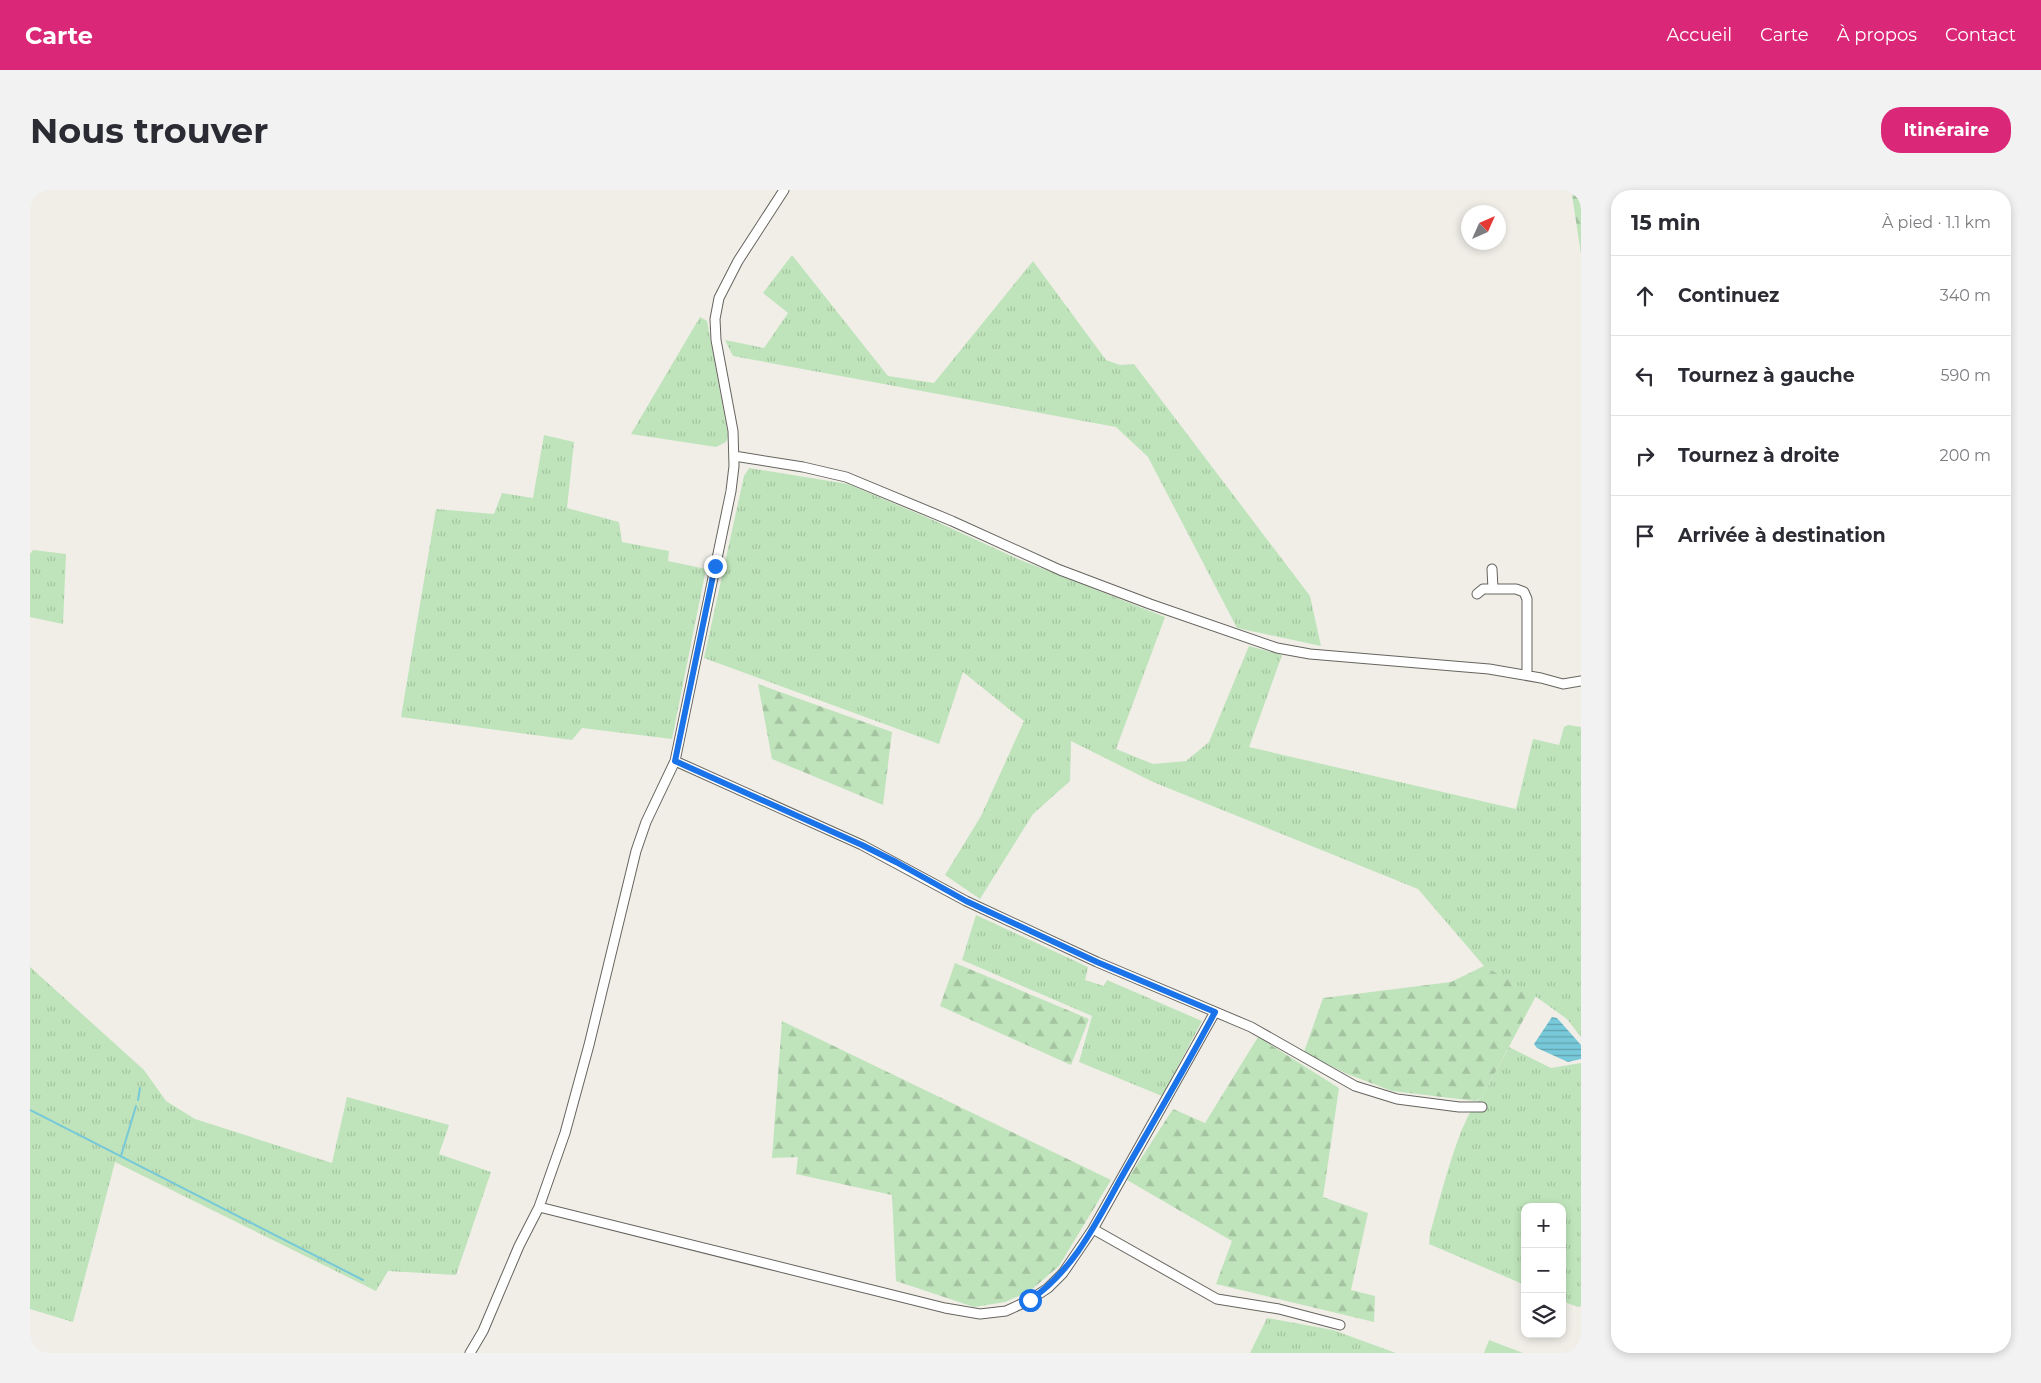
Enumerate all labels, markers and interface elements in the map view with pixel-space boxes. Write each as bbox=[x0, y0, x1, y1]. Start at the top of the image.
text: Carte bbox=[25, 21, 93, 50]
text: Accueil bbox=[1667, 24, 1732, 46]
text: Carte bbox=[1760, 24, 1809, 46]
text: À propos bbox=[1837, 24, 1917, 46]
text: Contact bbox=[1945, 24, 2016, 46]
button: Itinéraire bbox=[1881, 107, 2011, 153]
text: Nous trouver bbox=[30, 109, 268, 152]
north arrow bbox=[1461, 205, 1506, 250]
text: 15 min bbox=[1631, 210, 1701, 235]
text: À pied · 1.1 km bbox=[1882, 213, 1991, 232]
icon: ahead bbox=[1631, 282, 1659, 310]
text: Continuez bbox=[1678, 284, 1779, 307]
text: 340 m bbox=[1940, 286, 1991, 305]
icon: left bbox=[1631, 362, 1659, 390]
text: Tournez à gauche bbox=[1678, 364, 1855, 387]
text: 590 m bbox=[1940, 366, 1991, 385]
icon: right bbox=[1631, 442, 1659, 470]
text: Tournez à droite bbox=[1678, 444, 1839, 467]
text: 200 m bbox=[1940, 446, 1991, 465]
icon: arrive bbox=[1631, 522, 1659, 550]
text: Arrivée à destination bbox=[1678, 524, 1886, 547]
route end bbox=[704, 555, 727, 578]
map controls bbox=[1521, 1203, 1566, 1338]
button: + bbox=[1521, 1203, 1566, 1248]
button: − bbox=[1521, 1248, 1566, 1293]
route start bbox=[1019, 1289, 1042, 1312]
button: layers bbox=[1521, 1293, 1566, 1338]

